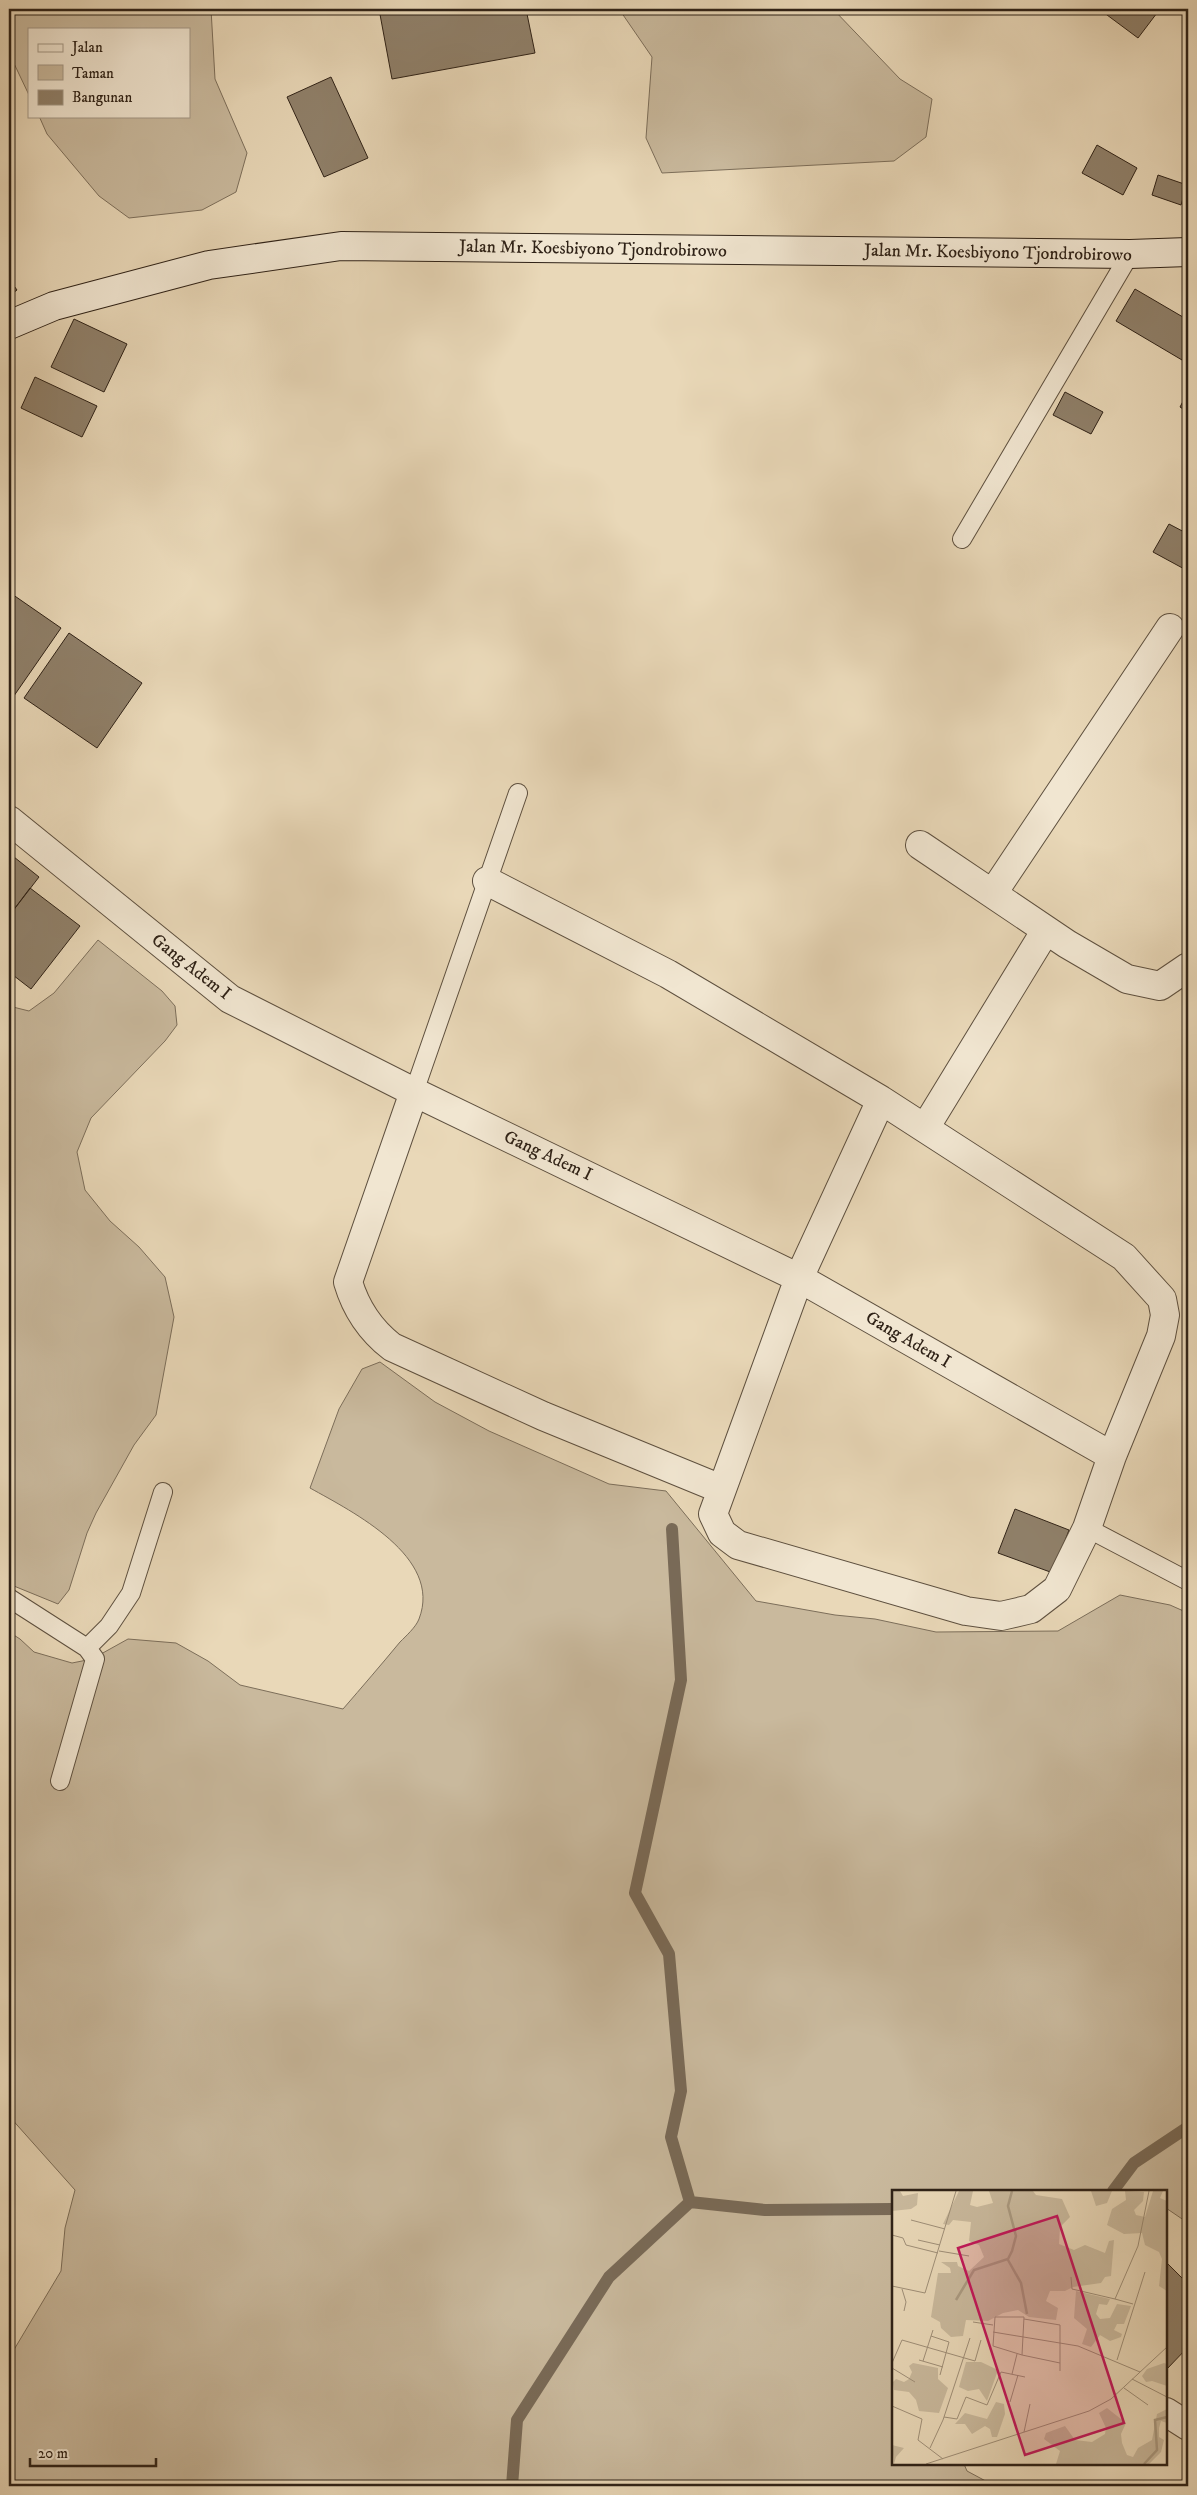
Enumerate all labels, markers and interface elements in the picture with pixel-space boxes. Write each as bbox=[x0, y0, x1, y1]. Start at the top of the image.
legend bbox=[28, 28, 190, 118]
text: Jalan bbox=[70, 38, 103, 57]
text: Taman bbox=[72, 64, 114, 83]
text: Bangunan bbox=[72, 88, 132, 107]
street label: Jalan Mr. Koesbiyono Tjondrobirowo bbox=[457, 236, 727, 262]
street label: Jalan Mr. Koesbiyono Tjondrobirowo bbox=[862, 240, 1132, 266]
street label: Gang Adem I bbox=[147, 929, 235, 1005]
street label: Gang Adem I bbox=[500, 1126, 596, 1186]
street label: Gang Adem I bbox=[861, 1307, 955, 1373]
inset map bbox=[892, 2190, 1167, 2465]
scale bar bbox=[30, 2435, 156, 2467]
text: 20 m bbox=[38, 2444, 68, 2463]

